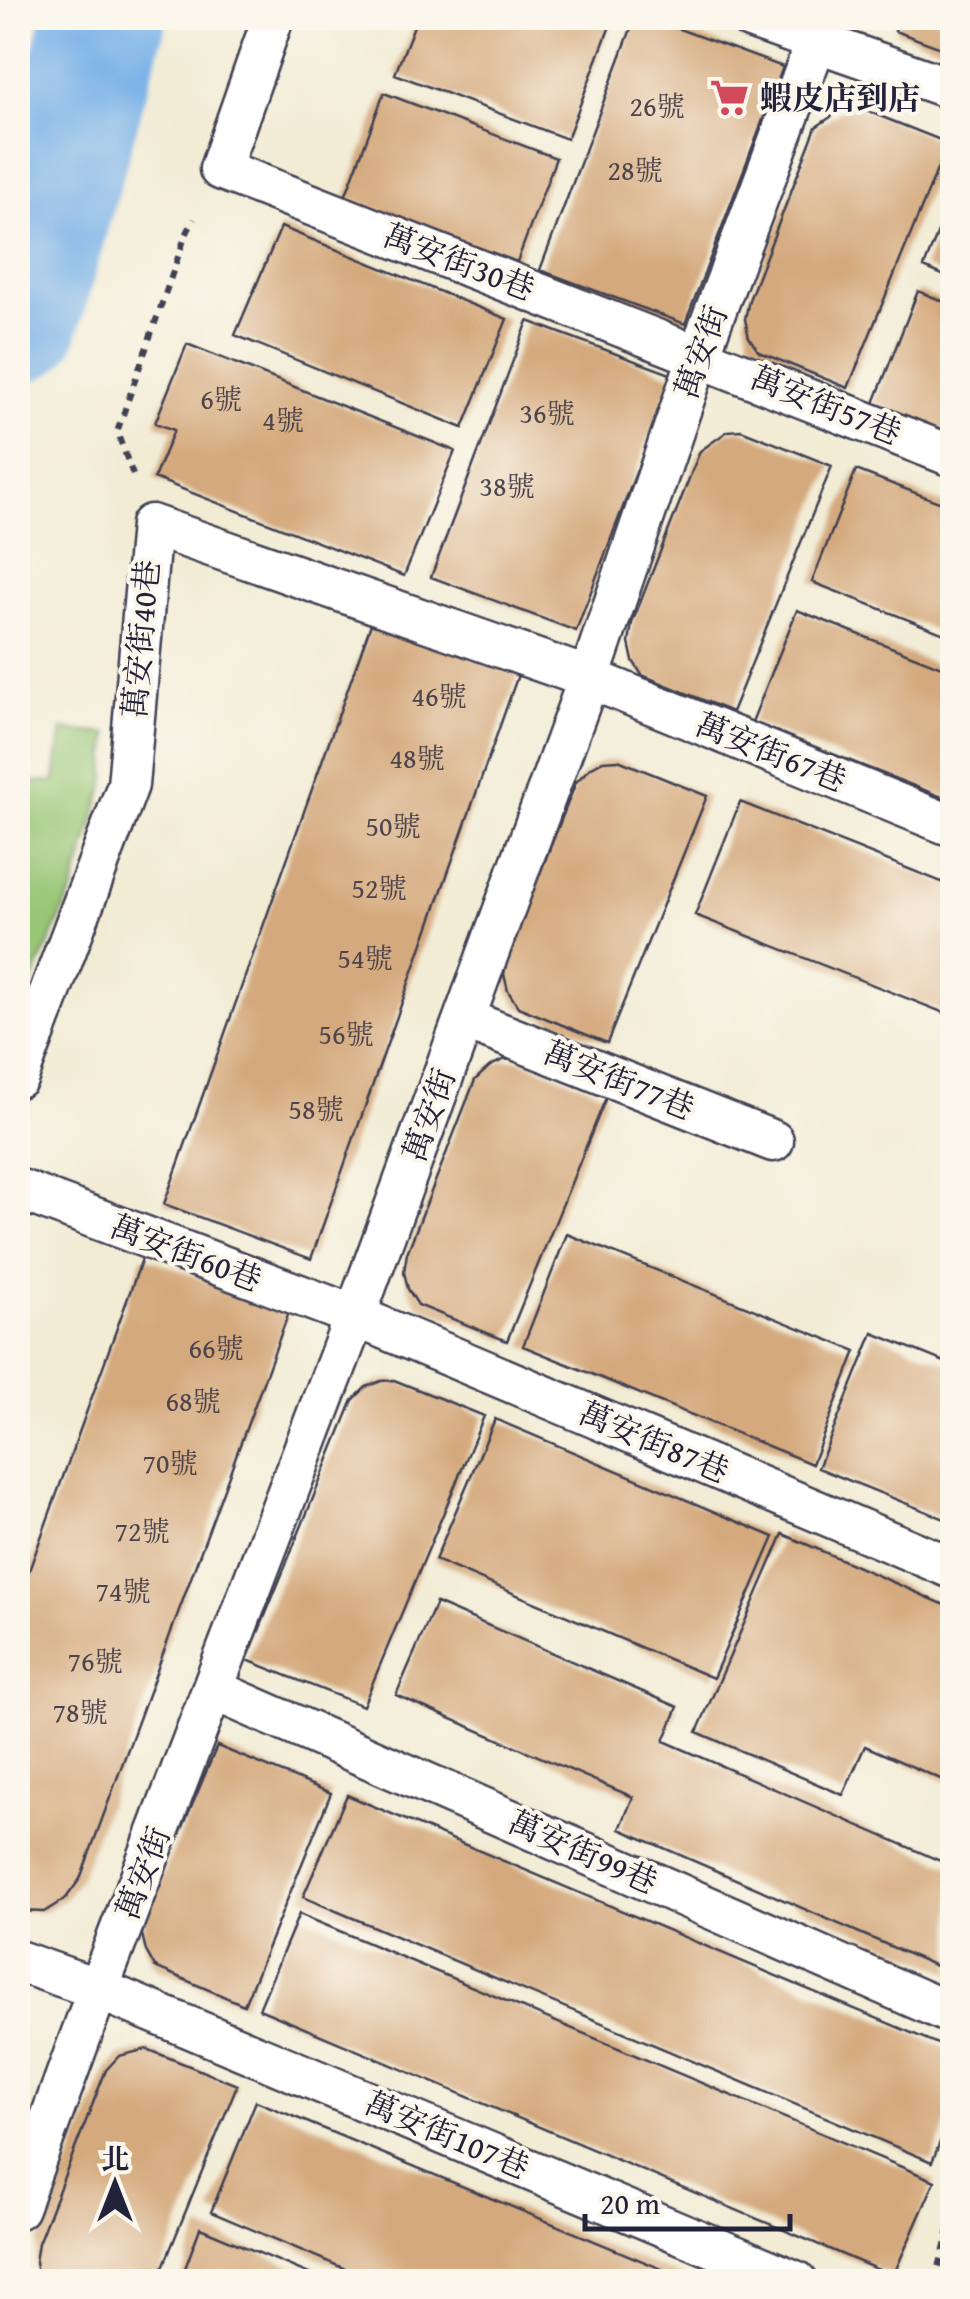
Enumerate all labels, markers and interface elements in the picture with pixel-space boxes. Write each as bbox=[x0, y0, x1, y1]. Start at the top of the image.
place label: 蝦皮店到店 bbox=[760, 74, 920, 121]
supermarket icon: 蝦皮店到店 bbox=[709, 77, 751, 119]
house number: 26號 bbox=[630, 85, 684, 126]
house number: 28號 bbox=[608, 149, 662, 190]
street label: 萬安街30巷 bbox=[377, 211, 542, 312]
street label: 萬安街 bbox=[662, 299, 739, 405]
street label: 萬安街57巷 bbox=[744, 353, 909, 456]
house number: 6號 bbox=[200, 378, 242, 419]
house number: 36號 bbox=[520, 392, 574, 433]
house number: 4號 bbox=[262, 399, 304, 440]
house number: 38號 bbox=[480, 465, 534, 506]
street label: 萬安街40巷 bbox=[110, 558, 171, 720]
house number: 46號 bbox=[412, 675, 466, 716]
street label: 萬安街67巷 bbox=[689, 700, 854, 803]
house number: 48號 bbox=[390, 737, 444, 778]
house number: 50號 bbox=[366, 805, 420, 846]
house number: 52號 bbox=[352, 867, 406, 908]
house number: 54號 bbox=[338, 937, 392, 978]
house number: 56號 bbox=[319, 1013, 373, 1054]
street label: 萬安街77巷 bbox=[537, 1028, 702, 1131]
street label: 萬安街 bbox=[390, 1062, 467, 1168]
house number: 58號 bbox=[289, 1088, 343, 1129]
street label: 萬安街60巷 bbox=[104, 1202, 269, 1303]
house number: 66號 bbox=[189, 1327, 243, 1368]
house number: 68號 bbox=[166, 1380, 220, 1421]
street label: 萬安街87巷 bbox=[572, 1389, 736, 1494]
house number: 70號 bbox=[143, 1442, 197, 1483]
house number: 72號 bbox=[115, 1510, 169, 1551]
house number: 74號 bbox=[96, 1570, 150, 1611]
house number: 76號 bbox=[68, 1640, 122, 1681]
house number: 78號 bbox=[53, 1691, 107, 1732]
street label: 萬安街99巷 bbox=[501, 1798, 665, 1905]
street label: 萬安街 bbox=[103, 1820, 182, 1926]
street label: 萬安街107巷 bbox=[358, 2079, 537, 2190]
north arrow bbox=[65, 2134, 165, 2234]
text: 北 bbox=[101, 2138, 129, 2179]
scale bar bbox=[585, 2169, 790, 2231]
text: 20 m bbox=[600, 2181, 660, 2225]

